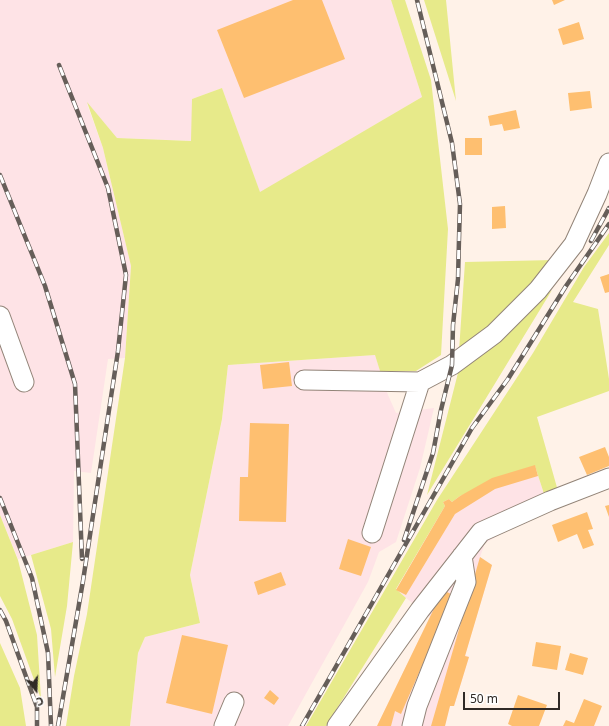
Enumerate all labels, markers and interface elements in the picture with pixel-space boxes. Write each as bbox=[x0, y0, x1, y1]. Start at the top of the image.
north arrow bbox=[16, 670, 56, 710]
scale bar bbox=[465, 684, 562, 710]
text: 50 m bbox=[470, 690, 498, 707]
text: С bbox=[34, 694, 46, 710]

